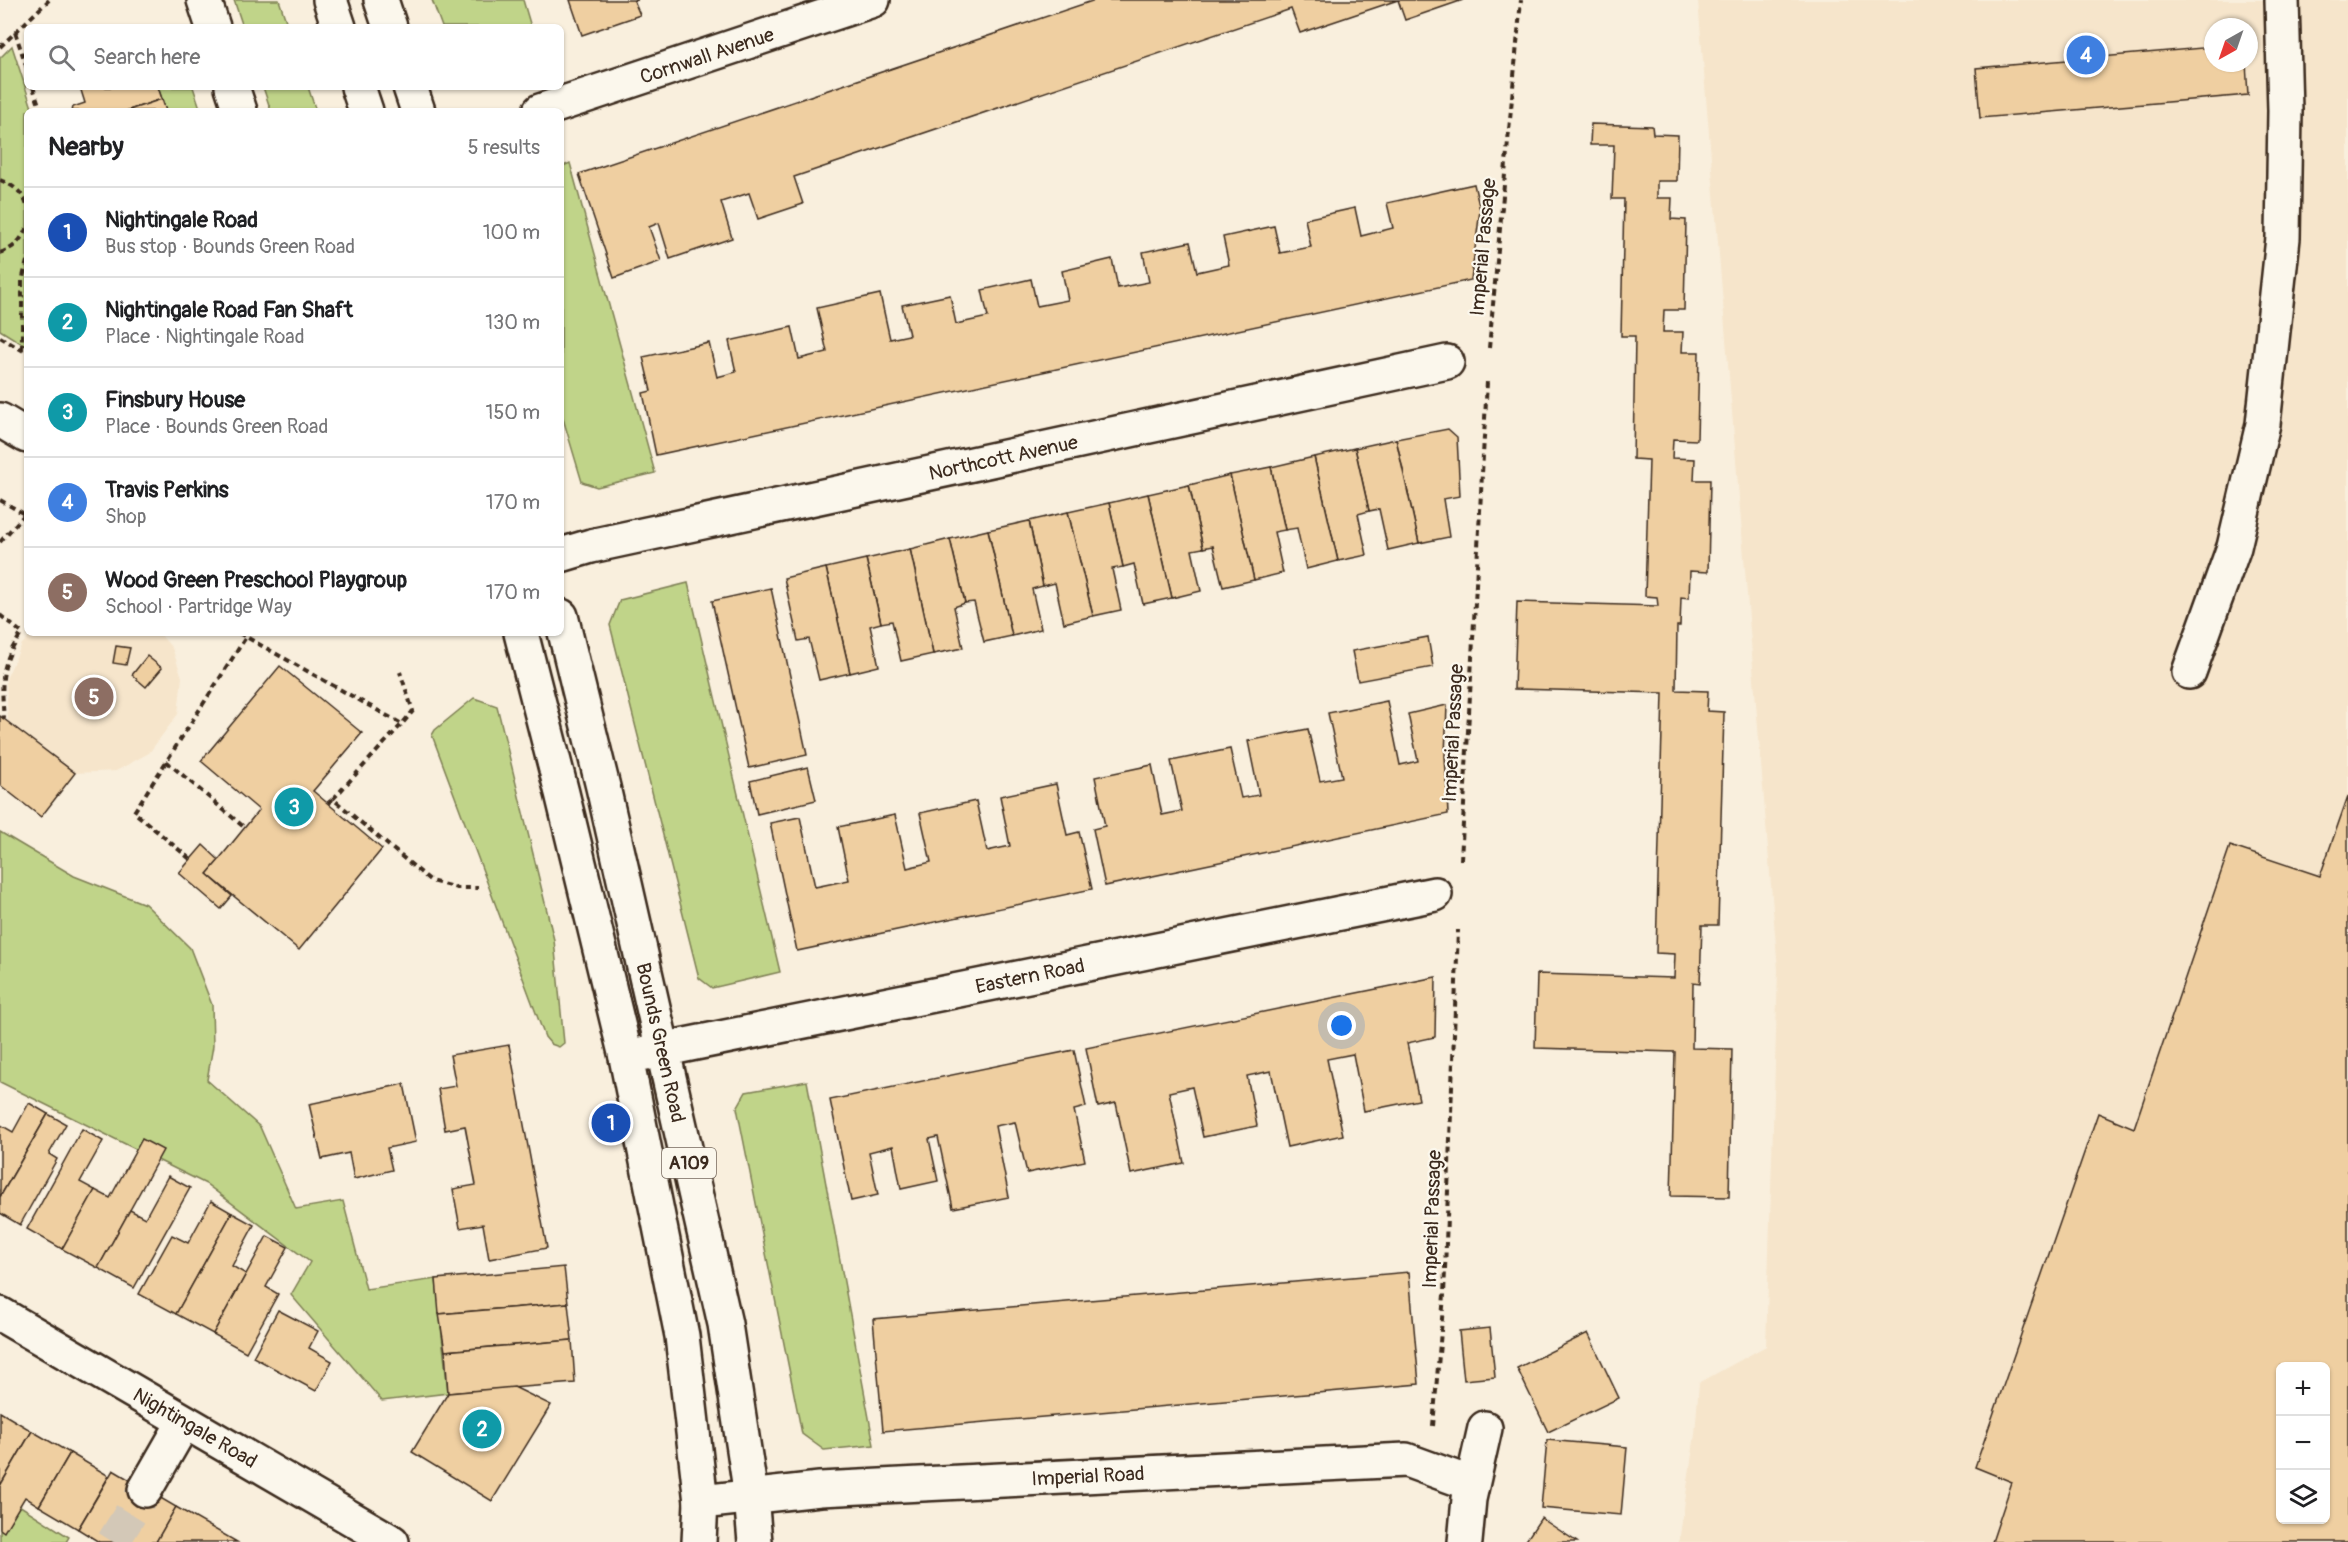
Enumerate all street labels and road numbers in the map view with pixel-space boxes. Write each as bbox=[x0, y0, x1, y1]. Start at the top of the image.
street label: Cornwall Avenue bbox=[637, 21, 777, 89]
street label: Imperial Passage bbox=[1465, 177, 1501, 317]
street label: Northcott Avenue bbox=[926, 429, 1080, 486]
street label: Imperial Passage bbox=[1437, 663, 1469, 803]
street label: Eastern Road bbox=[973, 952, 1087, 999]
street label: Bounds Green Road bbox=[631, 960, 691, 1125]
road number: A109 bbox=[662, 1148, 716, 1178]
street label: Imperial Passage bbox=[1417, 1149, 1447, 1289]
street label: Nightingale Road bbox=[129, 1382, 262, 1473]
street label: Imperial Road bbox=[1031, 1460, 1145, 1491]

